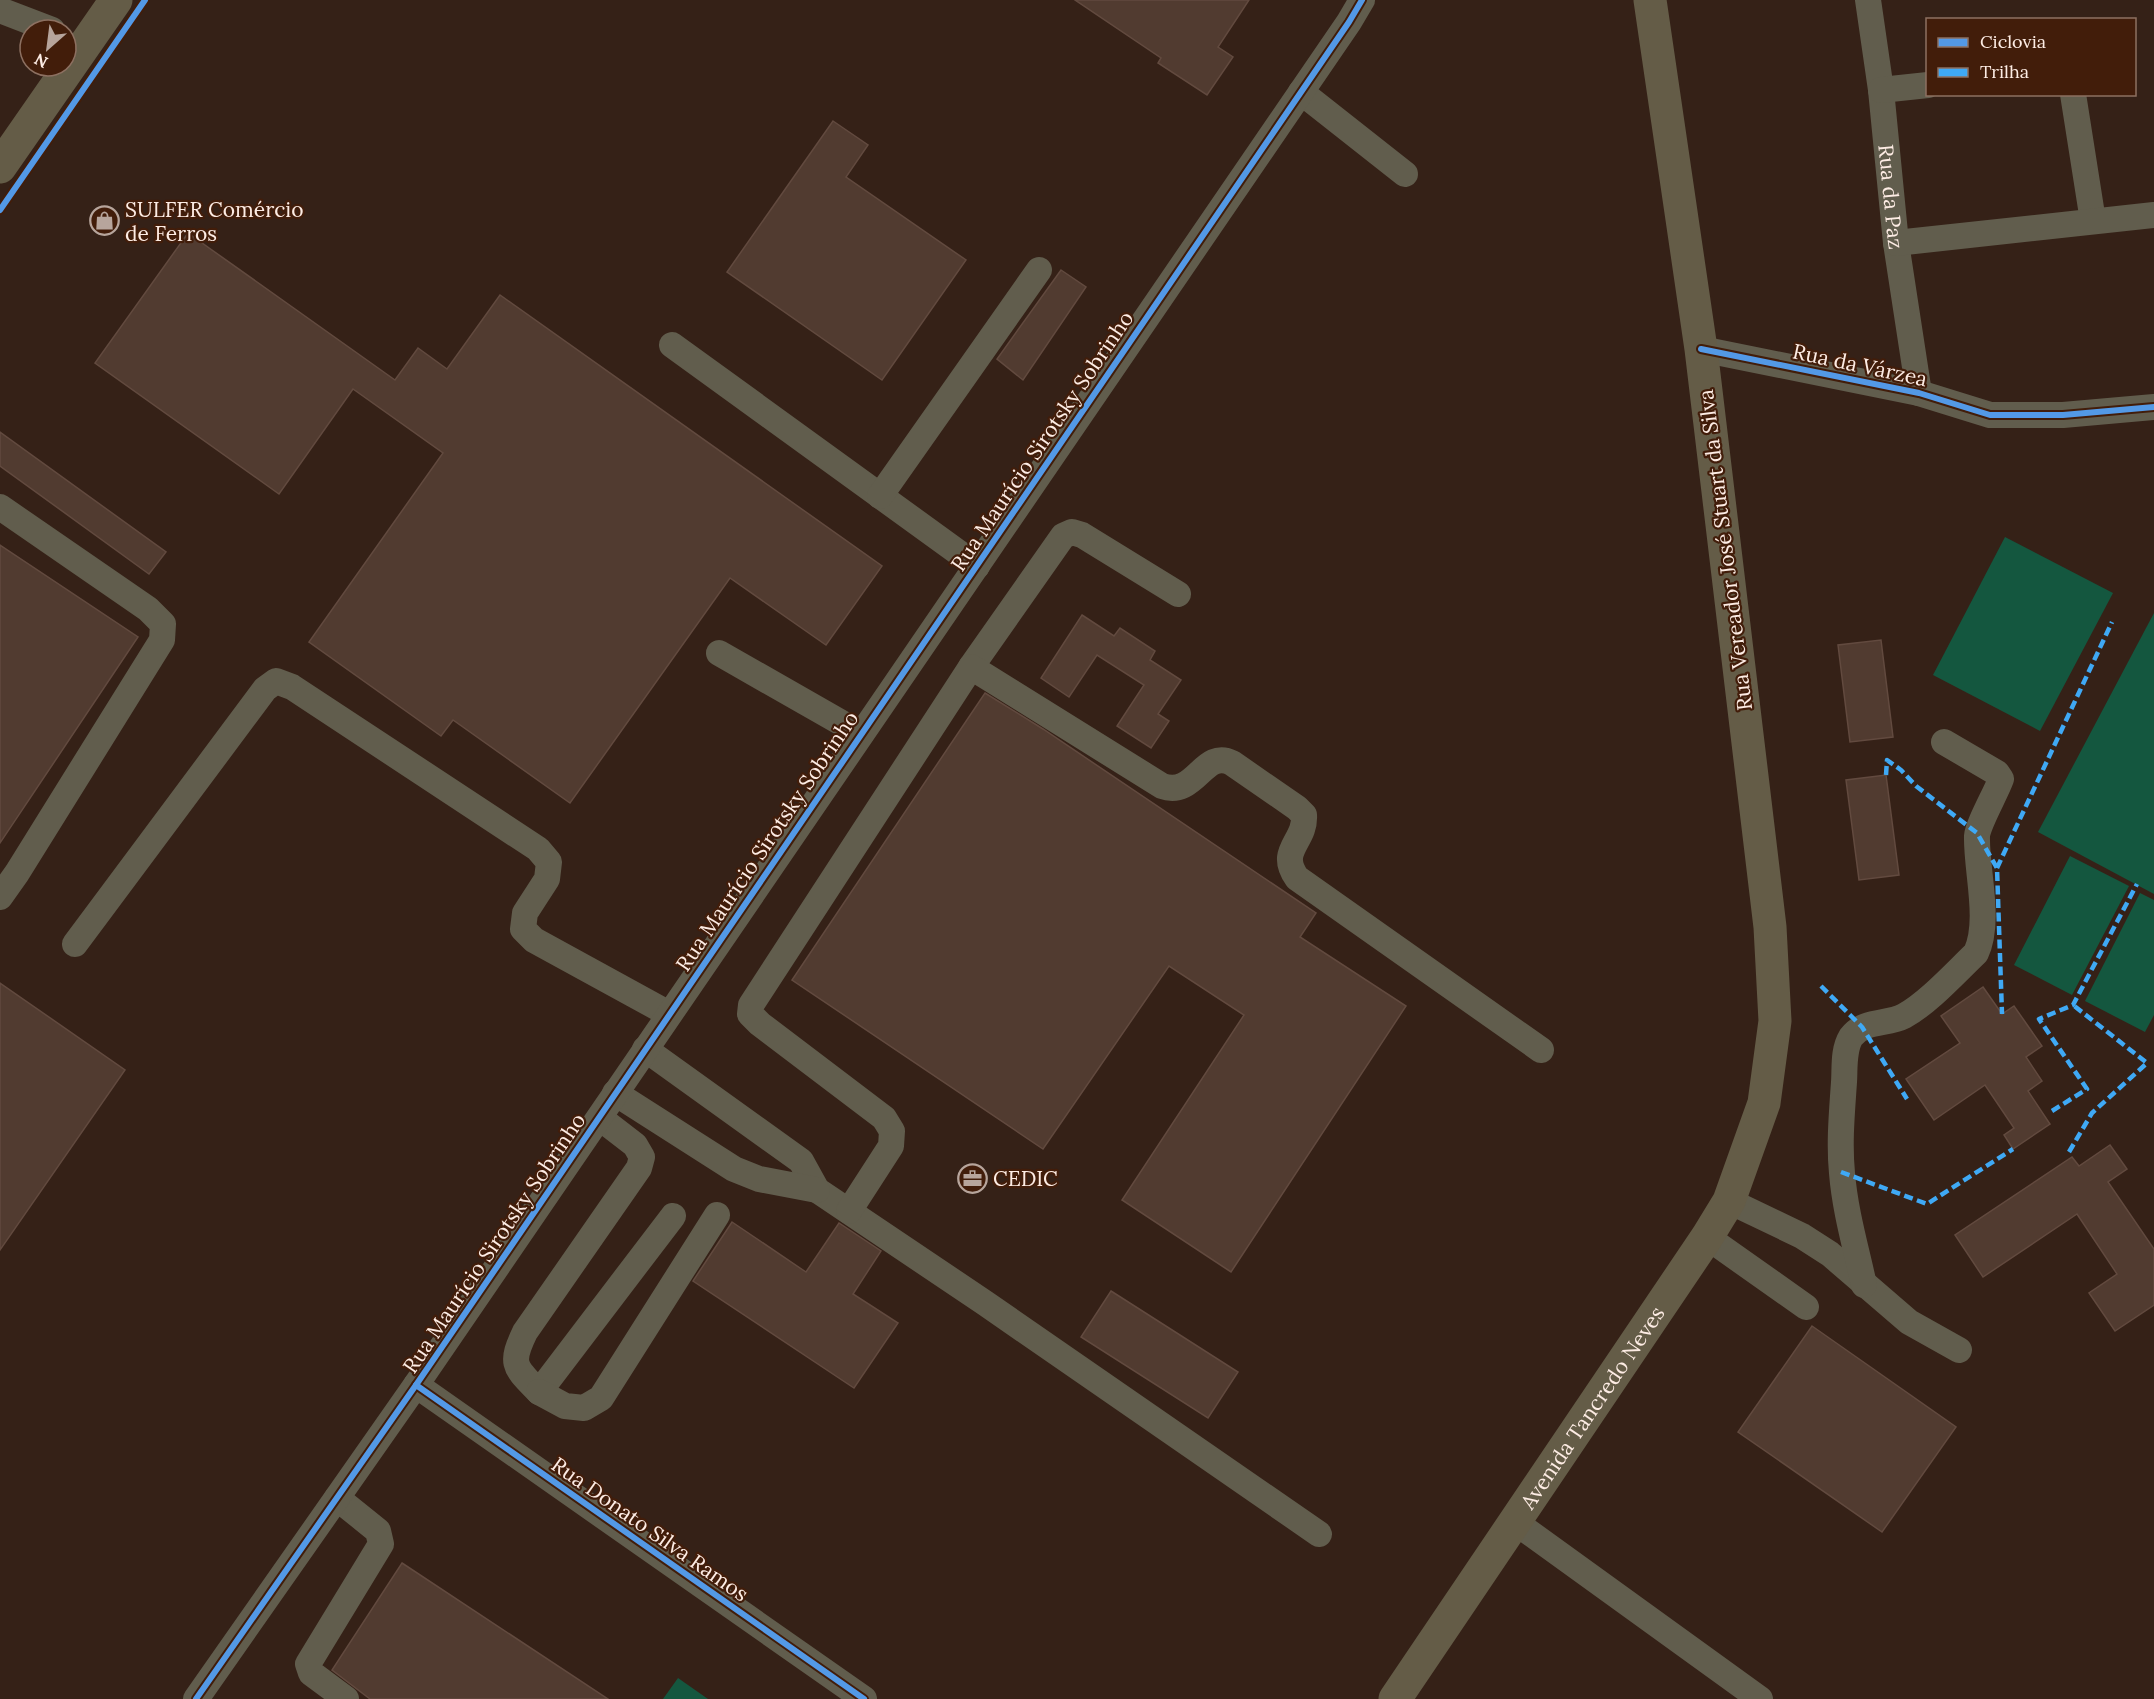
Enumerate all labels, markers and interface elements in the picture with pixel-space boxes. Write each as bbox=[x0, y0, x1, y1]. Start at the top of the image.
north arrow bbox=[18, 18, 78, 78]
legend bbox=[1926, 18, 2136, 96]
text: Ciclovia bbox=[1980, 30, 2046, 53]
text: N bbox=[31, 50, 51, 73]
text: Trilha bbox=[1980, 60, 2029, 83]
street label: Rua da Paz bbox=[1873, 143, 1910, 251]
place label: SULFER Comércio de Ferros bbox=[125, 196, 304, 247]
shop icon: SULFER Comércio de Ferros bbox=[88, 205, 120, 237]
street label: Rua Maurício Sirotsky Sobrinho bbox=[945, 306, 1139, 576]
street label: Rua da Várzea bbox=[1790, 338, 1930, 392]
street label: Rua Vereador José Stuart da Silva bbox=[1692, 388, 1758, 712]
street label: Rua Maurício Sirotsky Sobrinho bbox=[670, 706, 864, 976]
street label: Rua Maurício Sirotsky Sobrinho bbox=[397, 1108, 591, 1378]
office icon: CEDIC bbox=[956, 1162, 988, 1194]
place label: CEDIC bbox=[993, 1165, 1058, 1192]
street label: Avenida Tancredo Neves bbox=[1513, 1301, 1670, 1515]
street label: Rua Donato Silva Ramos bbox=[546, 1451, 754, 1607]

